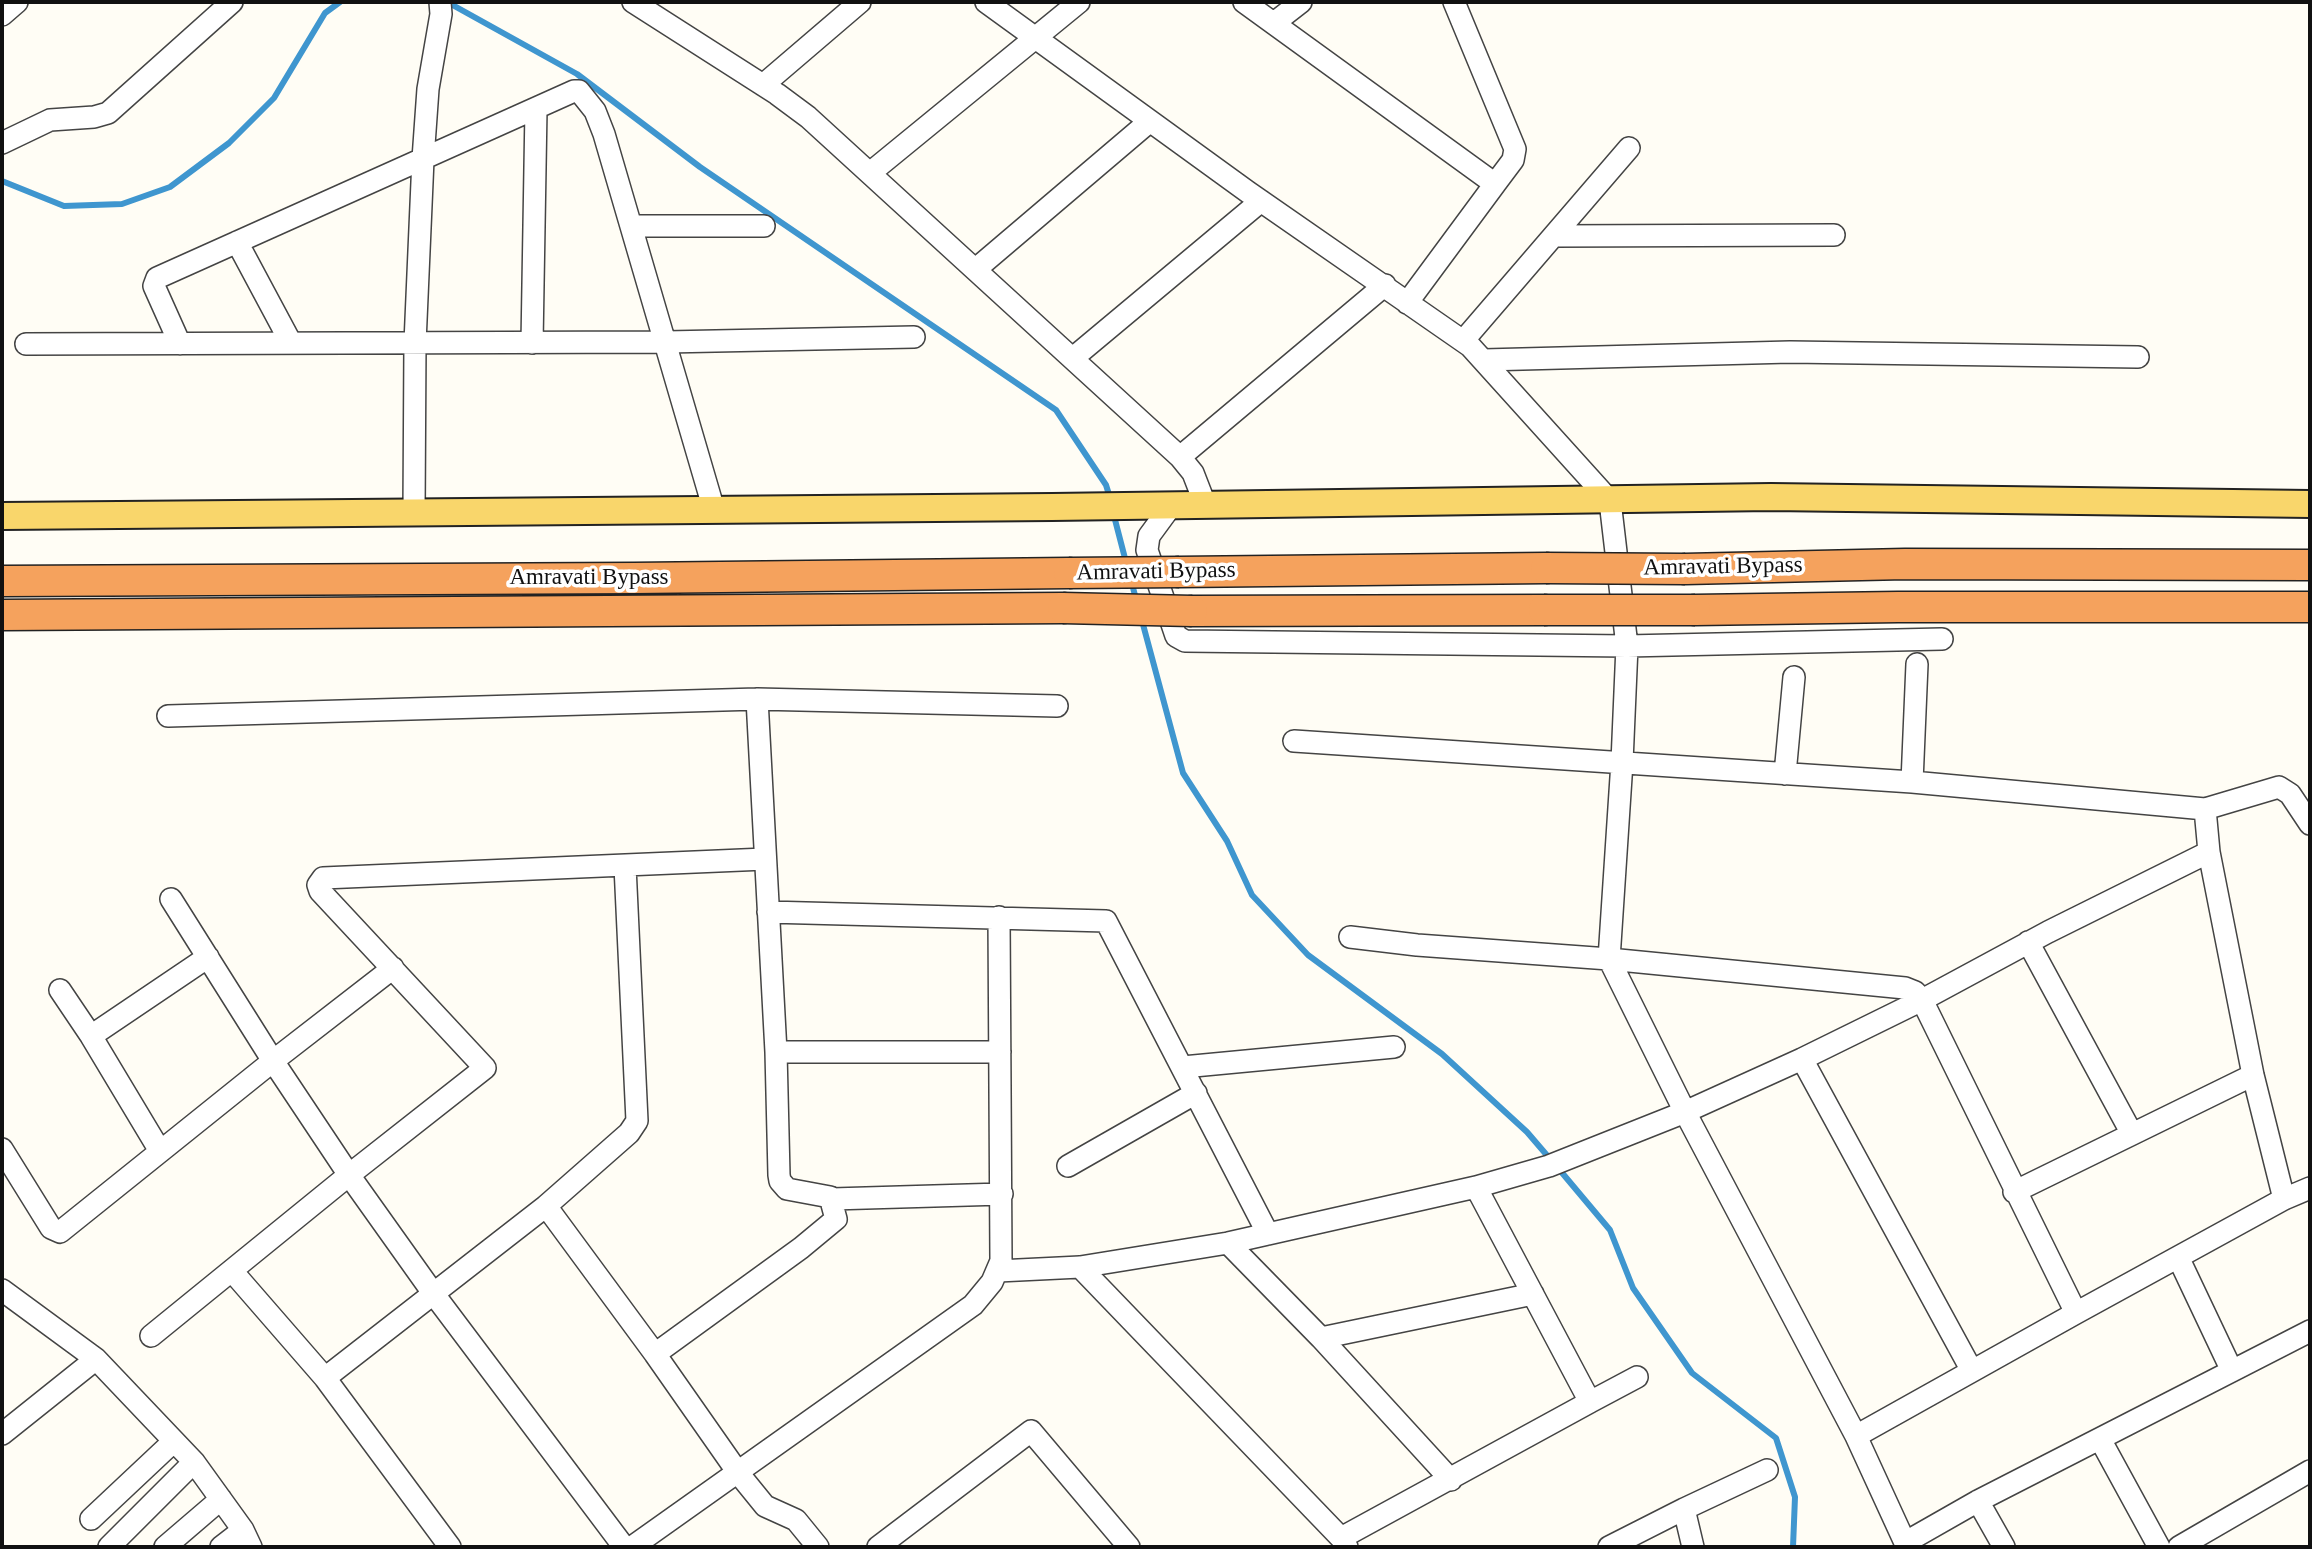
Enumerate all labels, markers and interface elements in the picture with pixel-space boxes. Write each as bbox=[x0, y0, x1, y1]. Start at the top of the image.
street label: Amravati Bypass bbox=[1643, 552, 1803, 582]
street label: Amravati Bypass bbox=[1076, 557, 1236, 587]
street label: Amravati Bypass bbox=[509, 564, 669, 592]

